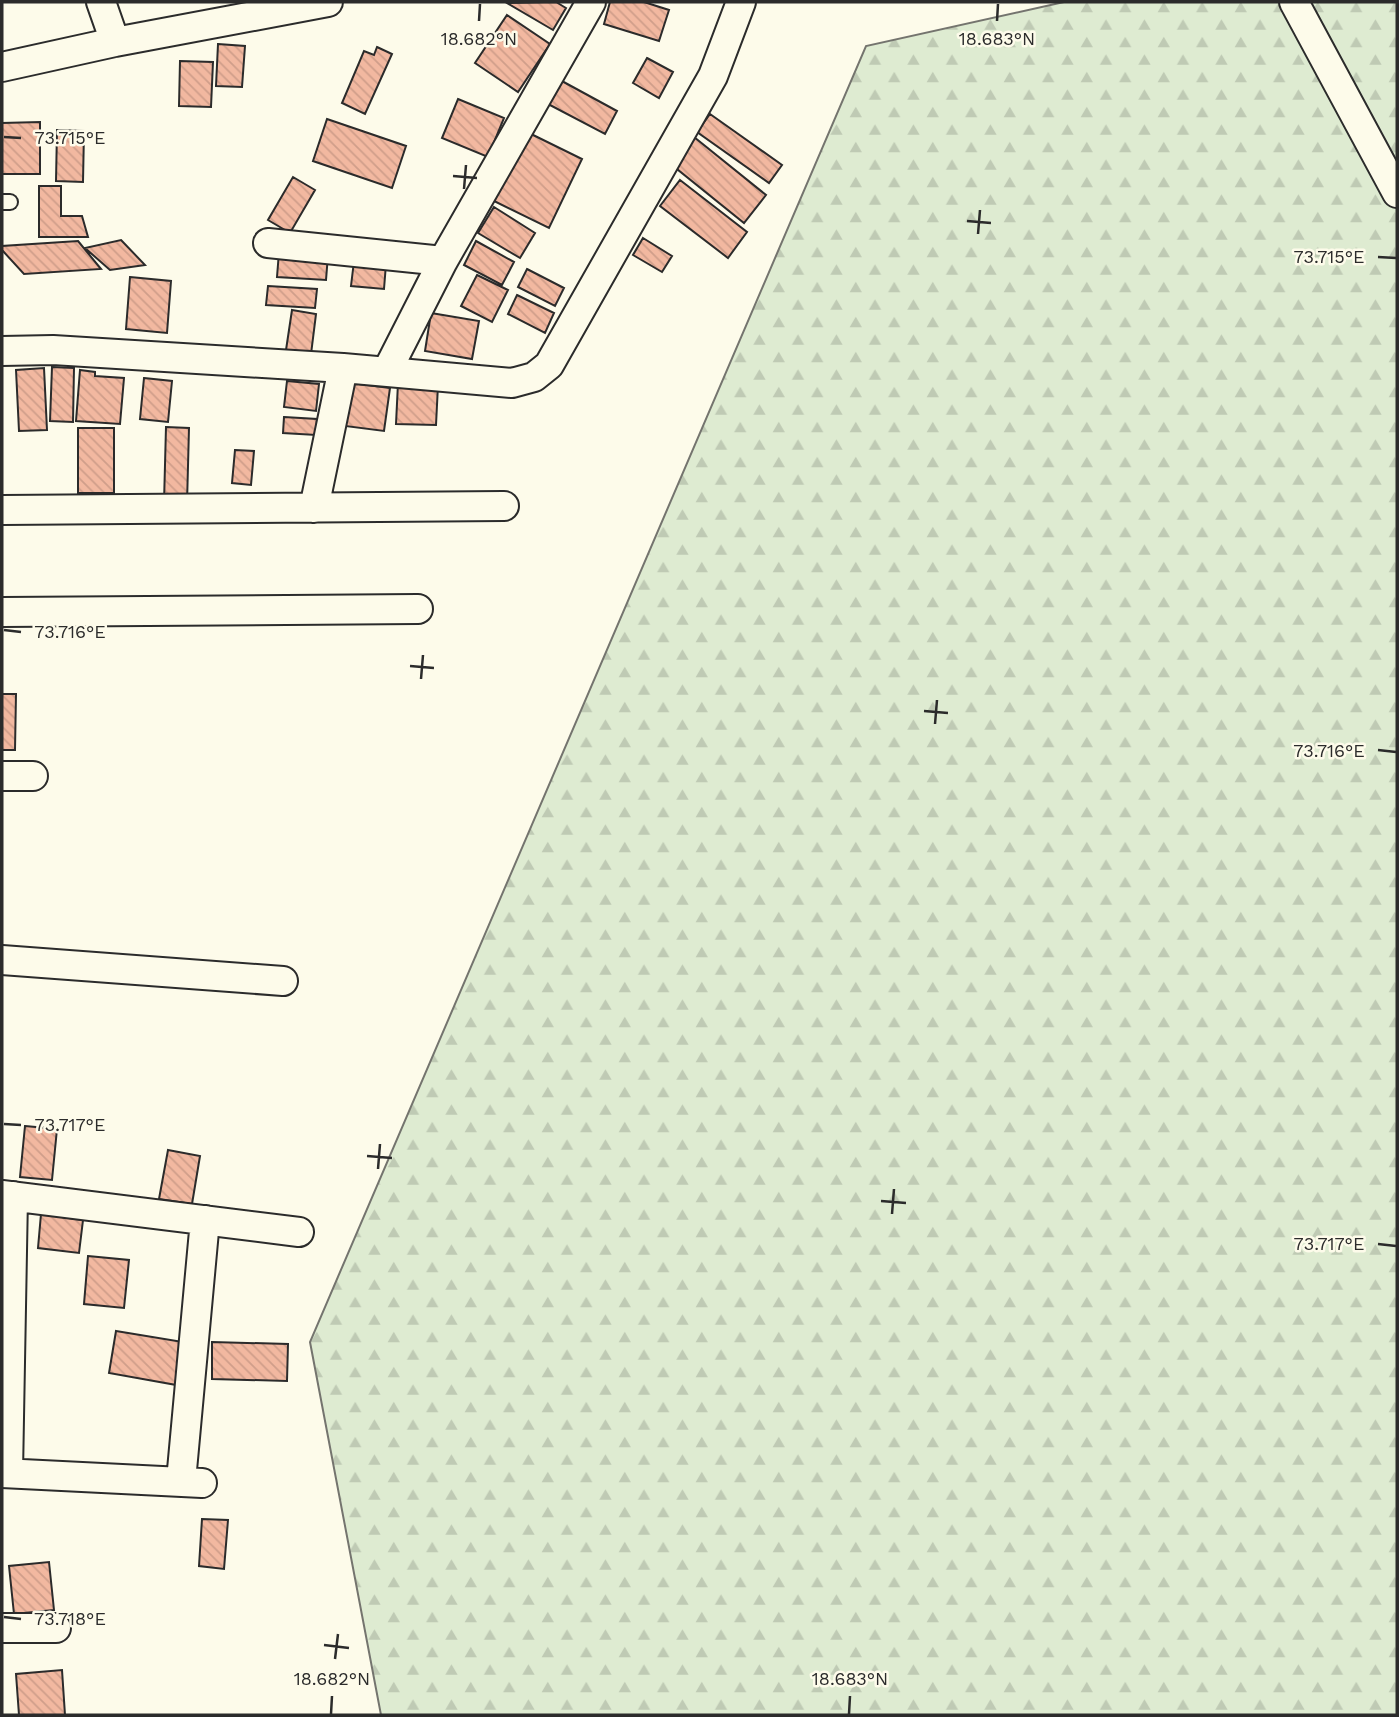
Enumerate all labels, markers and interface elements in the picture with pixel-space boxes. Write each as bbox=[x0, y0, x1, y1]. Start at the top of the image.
text: 18.682°N bbox=[441, 28, 517, 49]
text: 18.683°N bbox=[959, 28, 1035, 49]
text: 73.715°E bbox=[34, 127, 106, 148]
text: 73.715°E bbox=[1293, 246, 1365, 267]
text: 73.716°E bbox=[34, 621, 106, 642]
text: 73.716°E bbox=[1293, 740, 1365, 761]
text: 73.717°E bbox=[35, 1114, 105, 1135]
text: 73.717°E bbox=[1294, 1233, 1364, 1254]
text: 73.718°E bbox=[34, 1608, 106, 1629]
text: 18.682°N bbox=[294, 1668, 370, 1689]
text: 18.683°N bbox=[812, 1668, 888, 1689]

